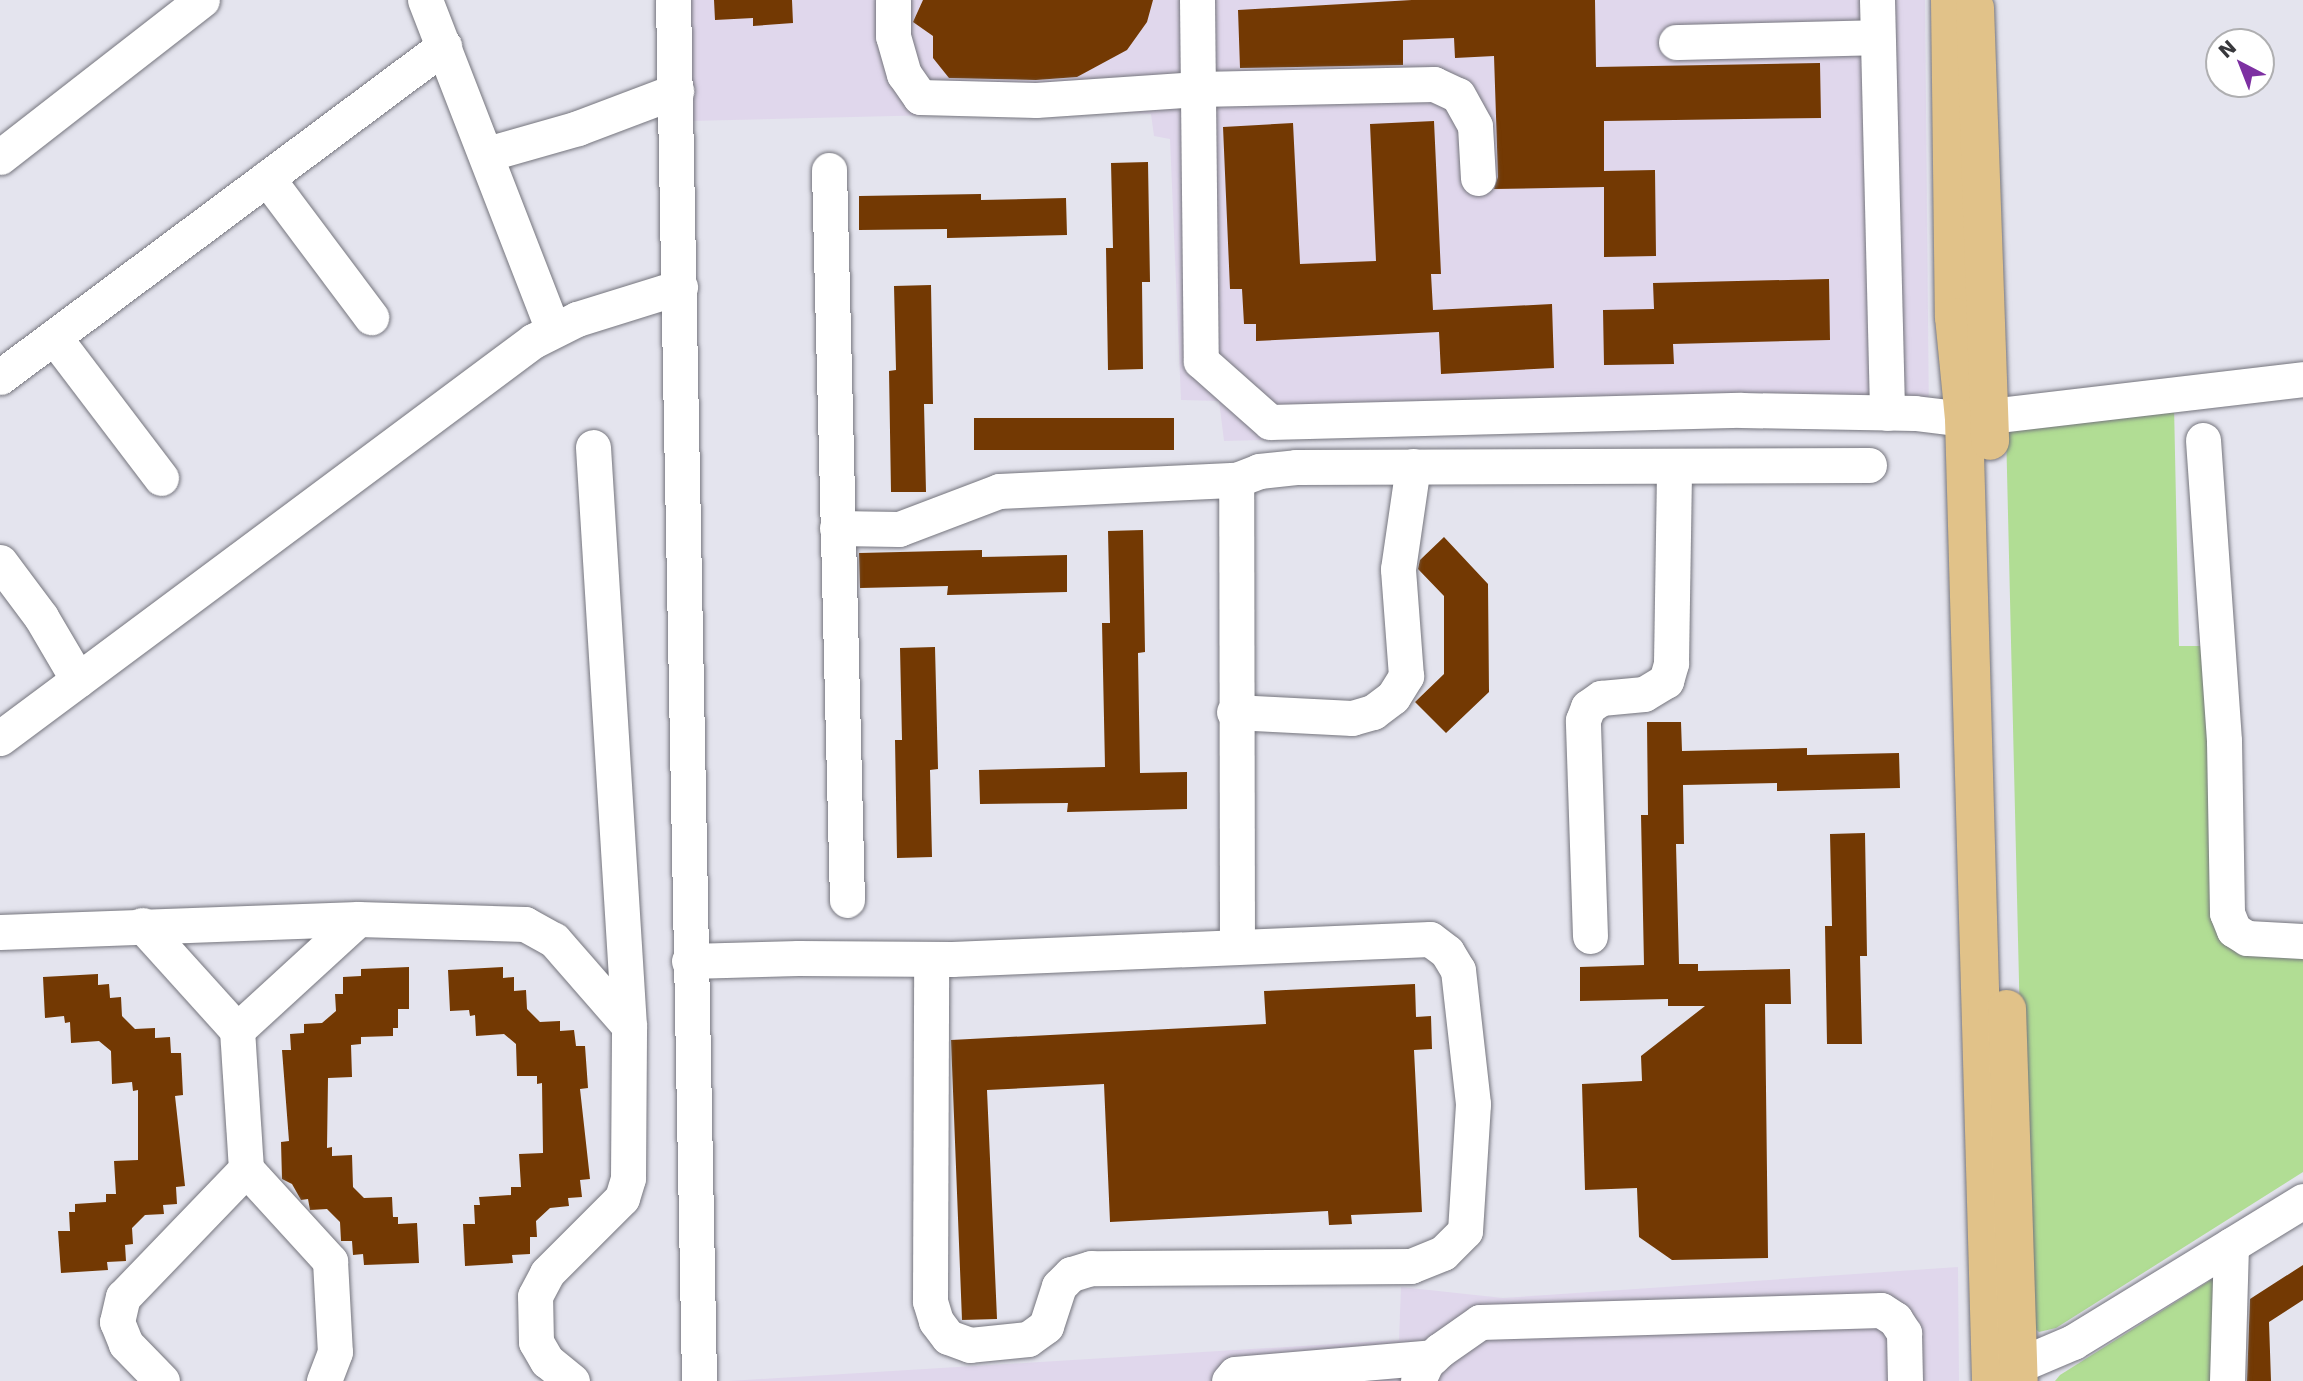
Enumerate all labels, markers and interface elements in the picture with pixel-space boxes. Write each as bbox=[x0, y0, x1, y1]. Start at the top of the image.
north arrow bbox=[2205, 28, 2275, 98]
text: N bbox=[2214, 35, 2241, 62]

